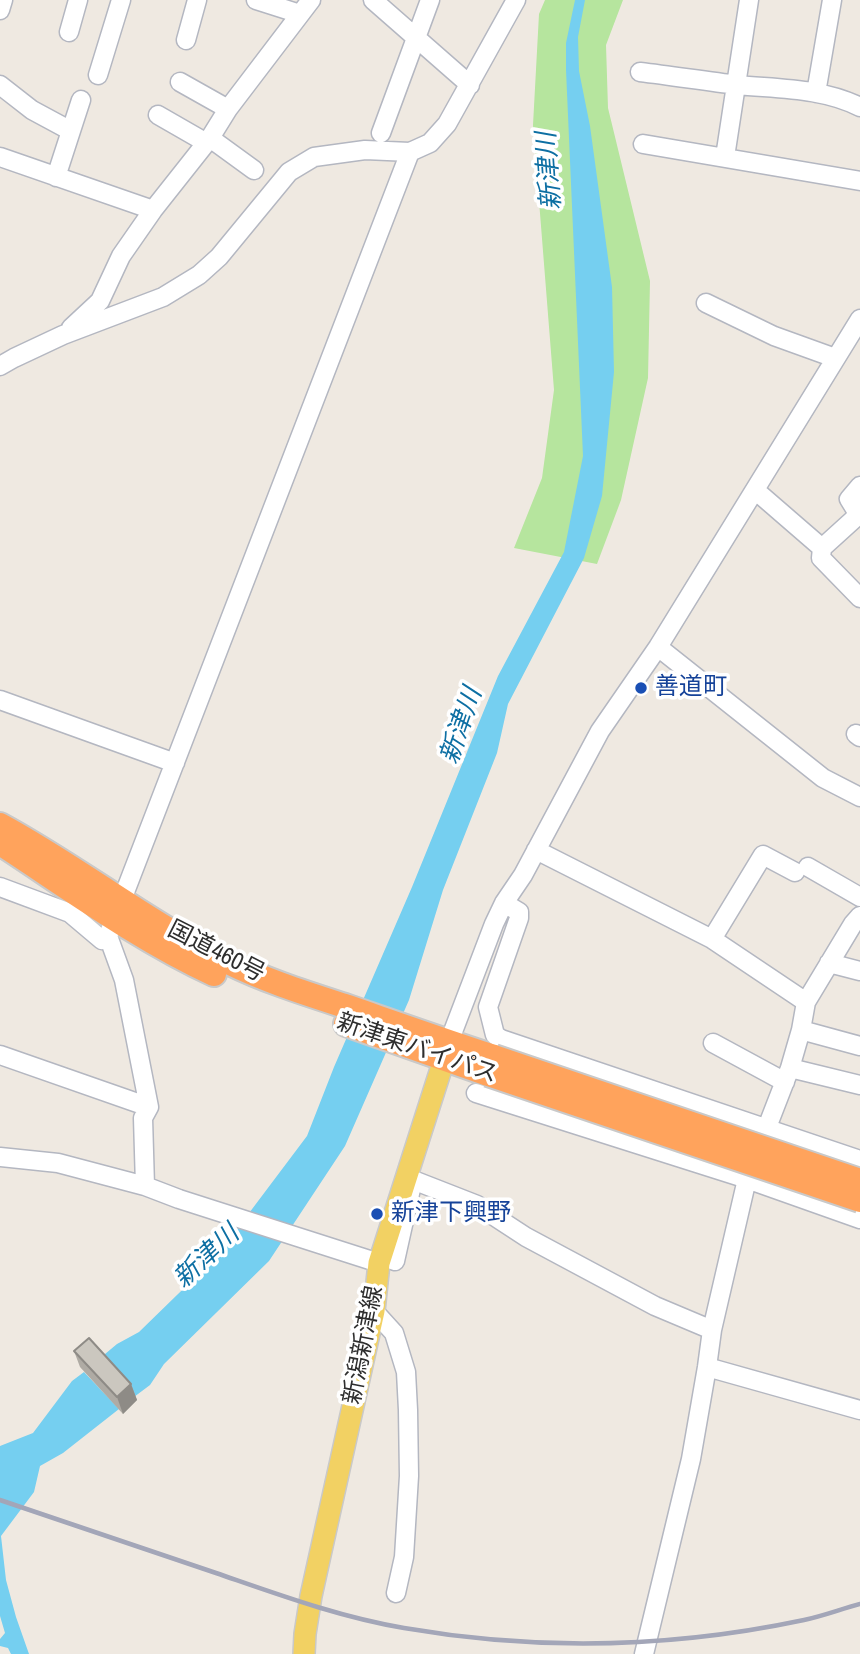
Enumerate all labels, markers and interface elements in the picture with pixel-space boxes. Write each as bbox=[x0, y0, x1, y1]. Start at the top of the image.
water label: 新津川 bbox=[532, 131, 568, 211]
place label: 善道町 bbox=[655, 674, 727, 702]
marker: 善道町 bbox=[633, 680, 649, 696]
water label: 新津川 bbox=[435, 684, 489, 768]
street label: 国道460号 bbox=[163, 915, 269, 989]
street label: 新津東バイパス bbox=[333, 1008, 501, 1090]
place label: 新津下興野 bbox=[391, 1200, 511, 1228]
marker: 新津下興野 bbox=[369, 1206, 385, 1222]
water label: 新津川 bbox=[168, 1219, 246, 1295]
street label: 新潟新津線 bbox=[338, 1283, 390, 1407]

